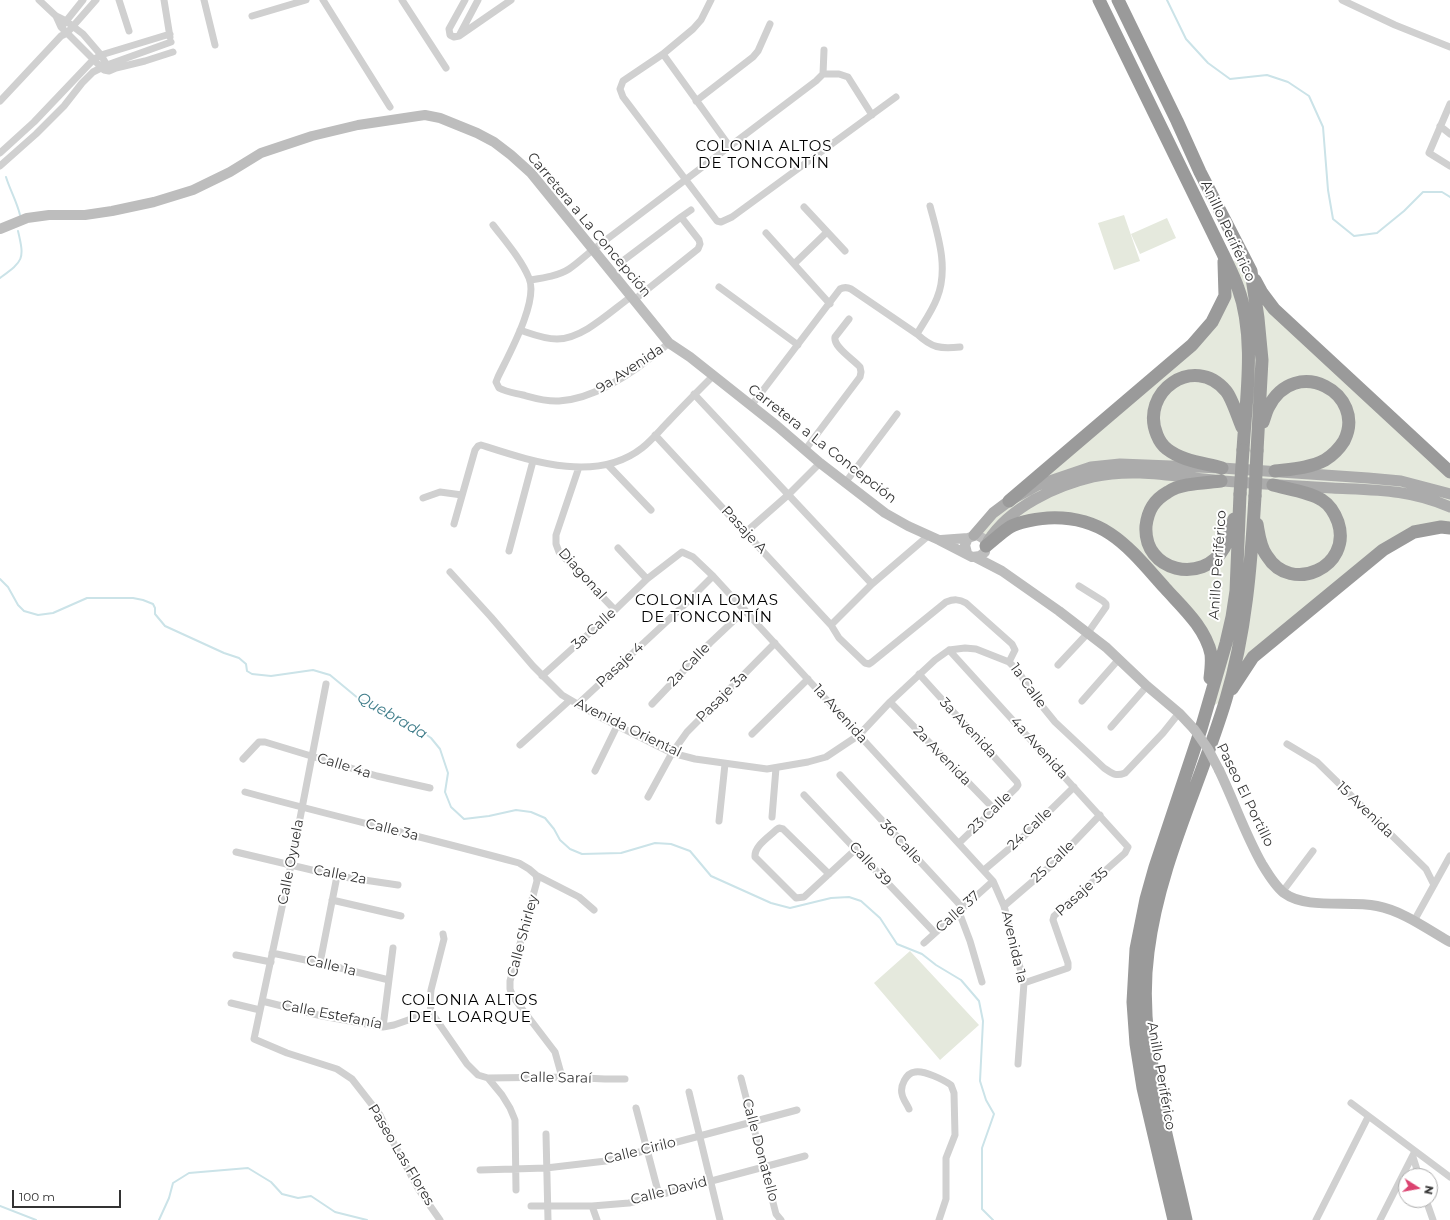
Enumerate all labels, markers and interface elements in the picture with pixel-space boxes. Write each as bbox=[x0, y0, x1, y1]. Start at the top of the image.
district label: COLONIA ALTOS DE TONCONTÍN bbox=[695, 138, 833, 173]
street label: Carretera a La Concepción bbox=[524, 149, 654, 301]
street label: Anillo Periférico bbox=[1197, 178, 1259, 284]
street label: 9a Avenida bbox=[593, 341, 667, 397]
street label: Carretera a La Concepción bbox=[744, 381, 900, 507]
street label: Pasaje A bbox=[718, 503, 770, 557]
street label: Anillo Periférico bbox=[1206, 510, 1230, 620]
street label: Diagonal bbox=[555, 545, 609, 603]
district label: COLONIA LOMAS DE TONCONTÍN bbox=[635, 592, 779, 627]
street label: 3a Calle bbox=[568, 605, 620, 653]
street label: Pasaje 4 bbox=[593, 639, 647, 691]
street label: 2a Calle bbox=[664, 640, 714, 690]
street label: 1a Calle bbox=[1006, 660, 1050, 712]
street label: Pasaje 3a bbox=[693, 668, 751, 726]
street label: 1a Avenida bbox=[809, 681, 871, 747]
water label: Quebrada bbox=[354, 689, 430, 743]
street label: 3a Avenida bbox=[936, 694, 1000, 762]
street label: Avenida Oriental bbox=[572, 695, 684, 761]
street label: 4a Avenida bbox=[1007, 713, 1071, 783]
street label: 2a Avenida bbox=[909, 723, 975, 789]
street label: Paseo El Portillo bbox=[1213, 741, 1277, 849]
street label: Calle 4a bbox=[315, 750, 373, 782]
street label: 15 Avenida bbox=[1333, 779, 1397, 841]
street label: 23 Calle bbox=[965, 788, 1015, 838]
street label: 24 Calle bbox=[1004, 804, 1056, 854]
street label: Calle 3a bbox=[364, 815, 420, 845]
street label: 36 Calle bbox=[876, 816, 926, 868]
street label: Calle Oyuela bbox=[274, 818, 308, 906]
street label: 25 Calle bbox=[1028, 837, 1078, 887]
street label: Calle 39 bbox=[845, 838, 895, 890]
street label: Calle 2a bbox=[312, 862, 368, 888]
street label: Pasaje 35 bbox=[1052, 864, 1112, 920]
street label: Calle 37 bbox=[932, 888, 984, 936]
street label: Calle Shirley bbox=[504, 893, 542, 979]
street label: Avenida 1a bbox=[998, 909, 1030, 985]
street label: Calle 1a bbox=[304, 952, 358, 980]
district label: COLONIA ALTOS DEL LOARQUE bbox=[401, 992, 539, 1027]
street label: Calle Estefanía bbox=[280, 997, 384, 1033]
street label: Anillo Periférico bbox=[1143, 1021, 1179, 1131]
street label: Calle Saraí bbox=[520, 1069, 592, 1087]
street label: Calle Donatello bbox=[738, 1097, 782, 1203]
street label: Paseo Las Flores bbox=[364, 1101, 438, 1209]
street label: Calle Cirilo bbox=[602, 1134, 678, 1168]
north arrow bbox=[1398, 1168, 1438, 1208]
street label: Calle David bbox=[629, 1173, 709, 1209]
scale bar bbox=[14, 1182, 123, 1208]
text: N bbox=[1421, 1184, 1437, 1196]
text: 100 m bbox=[19, 1189, 55, 1204]

